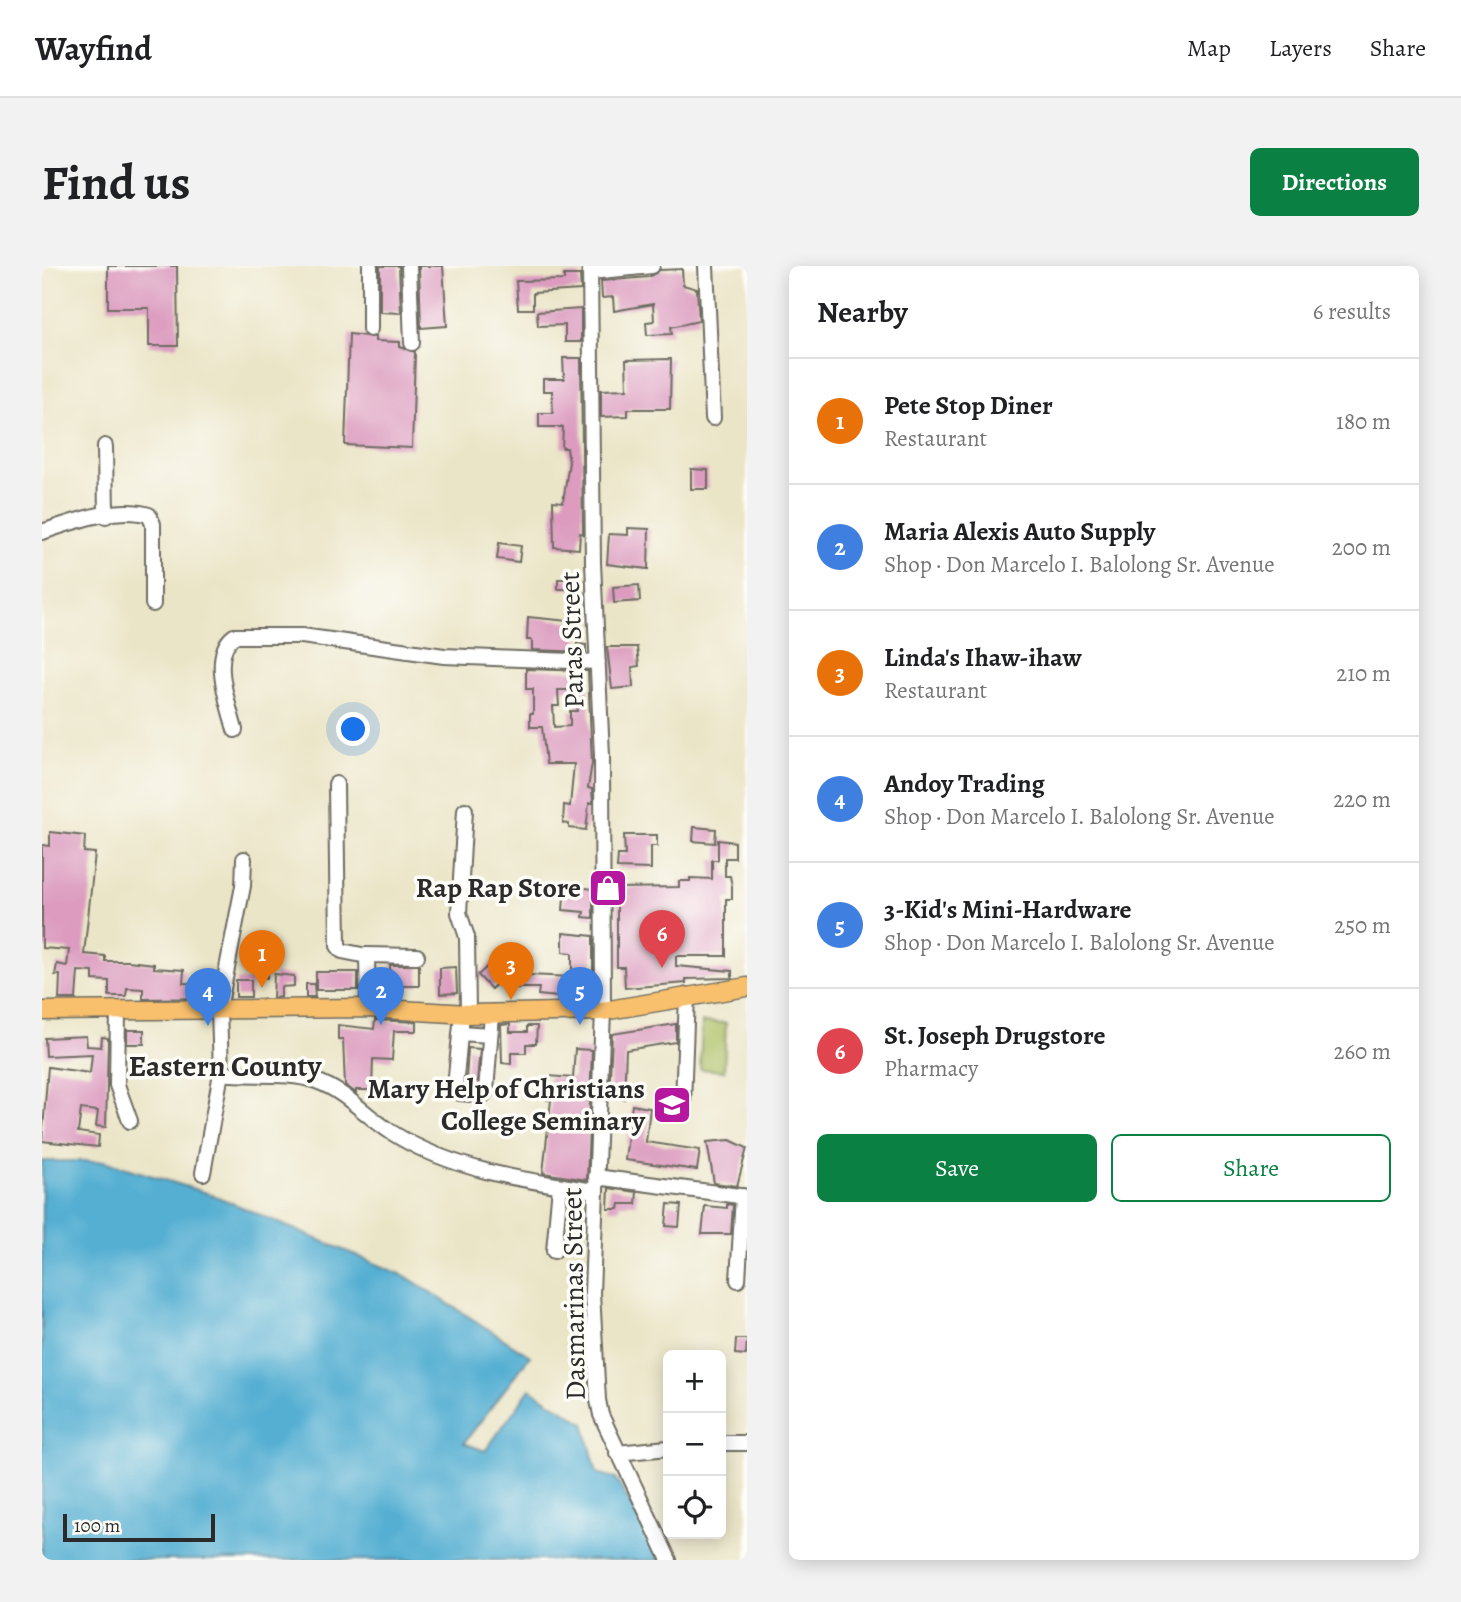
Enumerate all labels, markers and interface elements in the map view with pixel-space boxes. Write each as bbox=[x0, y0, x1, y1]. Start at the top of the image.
text: Wayfind bbox=[35, 26, 152, 71]
text: Map bbox=[1187, 32, 1231, 64]
text: Layers bbox=[1269, 32, 1332, 64]
text: Share bbox=[1370, 32, 1426, 64]
button: Directions bbox=[1250, 148, 1419, 216]
text: Find us bbox=[42, 149, 190, 216]
text: Nearby bbox=[817, 292, 908, 332]
text: 6 results bbox=[1313, 296, 1391, 327]
text: Pete Stop Diner bbox=[884, 388, 1053, 423]
text: 1 bbox=[836, 406, 844, 437]
text: 180 m bbox=[1336, 406, 1391, 437]
text: Restaurant bbox=[884, 423, 987, 454]
text: Maria Alexis Auto Supply bbox=[884, 514, 1155, 549]
text: 2 bbox=[834, 532, 846, 563]
text: 200 m bbox=[1332, 532, 1391, 563]
text: Shop · Don Marcelo I. Balolong Sr. Avenue bbox=[884, 549, 1275, 580]
street label: Paras Street bbox=[551, 571, 593, 709]
text: Linda's Ihaw-ihaw bbox=[884, 640, 1082, 675]
text: 3 bbox=[835, 658, 845, 689]
text: 210 m bbox=[1336, 658, 1391, 689]
text: Restaurant bbox=[884, 675, 987, 706]
your location bbox=[336, 712, 370, 746]
text: Andoy Trading bbox=[884, 766, 1045, 801]
text: 4 bbox=[835, 784, 845, 815]
text: 220 m bbox=[1333, 784, 1391, 815]
text: Shop · Don Marcelo I. Balolong Sr. Avenue bbox=[884, 801, 1275, 832]
shop icon: Rap Rap Store bbox=[587, 867, 629, 909]
place label: Rap Rap Store bbox=[416, 869, 581, 907]
text: 3-Kid's Mini-Hardware bbox=[884, 892, 1132, 927]
pin: 6 bbox=[639, 910, 685, 968]
text: 5 bbox=[835, 910, 845, 941]
text: 250 m bbox=[1334, 910, 1391, 941]
text: Shop · Don Marcelo I. Balolong Sr. Avenue bbox=[884, 927, 1275, 958]
pin: 1 bbox=[239, 930, 285, 988]
pin: 3 bbox=[488, 942, 534, 1000]
pin: 2 bbox=[358, 967, 404, 1025]
pin: 5 bbox=[557, 967, 603, 1025]
pin: 4 bbox=[185, 968, 231, 1026]
text: St. Joseph Drugstore bbox=[884, 1018, 1105, 1053]
text: 6 bbox=[835, 1036, 845, 1067]
text: 260 m bbox=[1333, 1036, 1391, 1067]
district label: Eastern County bbox=[129, 1046, 323, 1086]
text: Pharmacy bbox=[884, 1053, 978, 1084]
place label: Mary Help of Christians College Seminary bbox=[367, 1070, 646, 1140]
school or university icon: Mary Help of Christians College Seminary bbox=[651, 1084, 693, 1126]
button: Save bbox=[817, 1134, 1097, 1202]
button: Share bbox=[1111, 1134, 1391, 1202]
street label: Dasmarinas Street bbox=[553, 1187, 595, 1401]
map controls bbox=[663, 1350, 726, 1539]
button: + bbox=[663, 1350, 726, 1413]
button: − bbox=[663, 1413, 726, 1476]
button: locate bbox=[663, 1476, 726, 1539]
scale bar bbox=[63, 1511, 215, 1543]
text: 100 m bbox=[74, 1513, 120, 1539]

